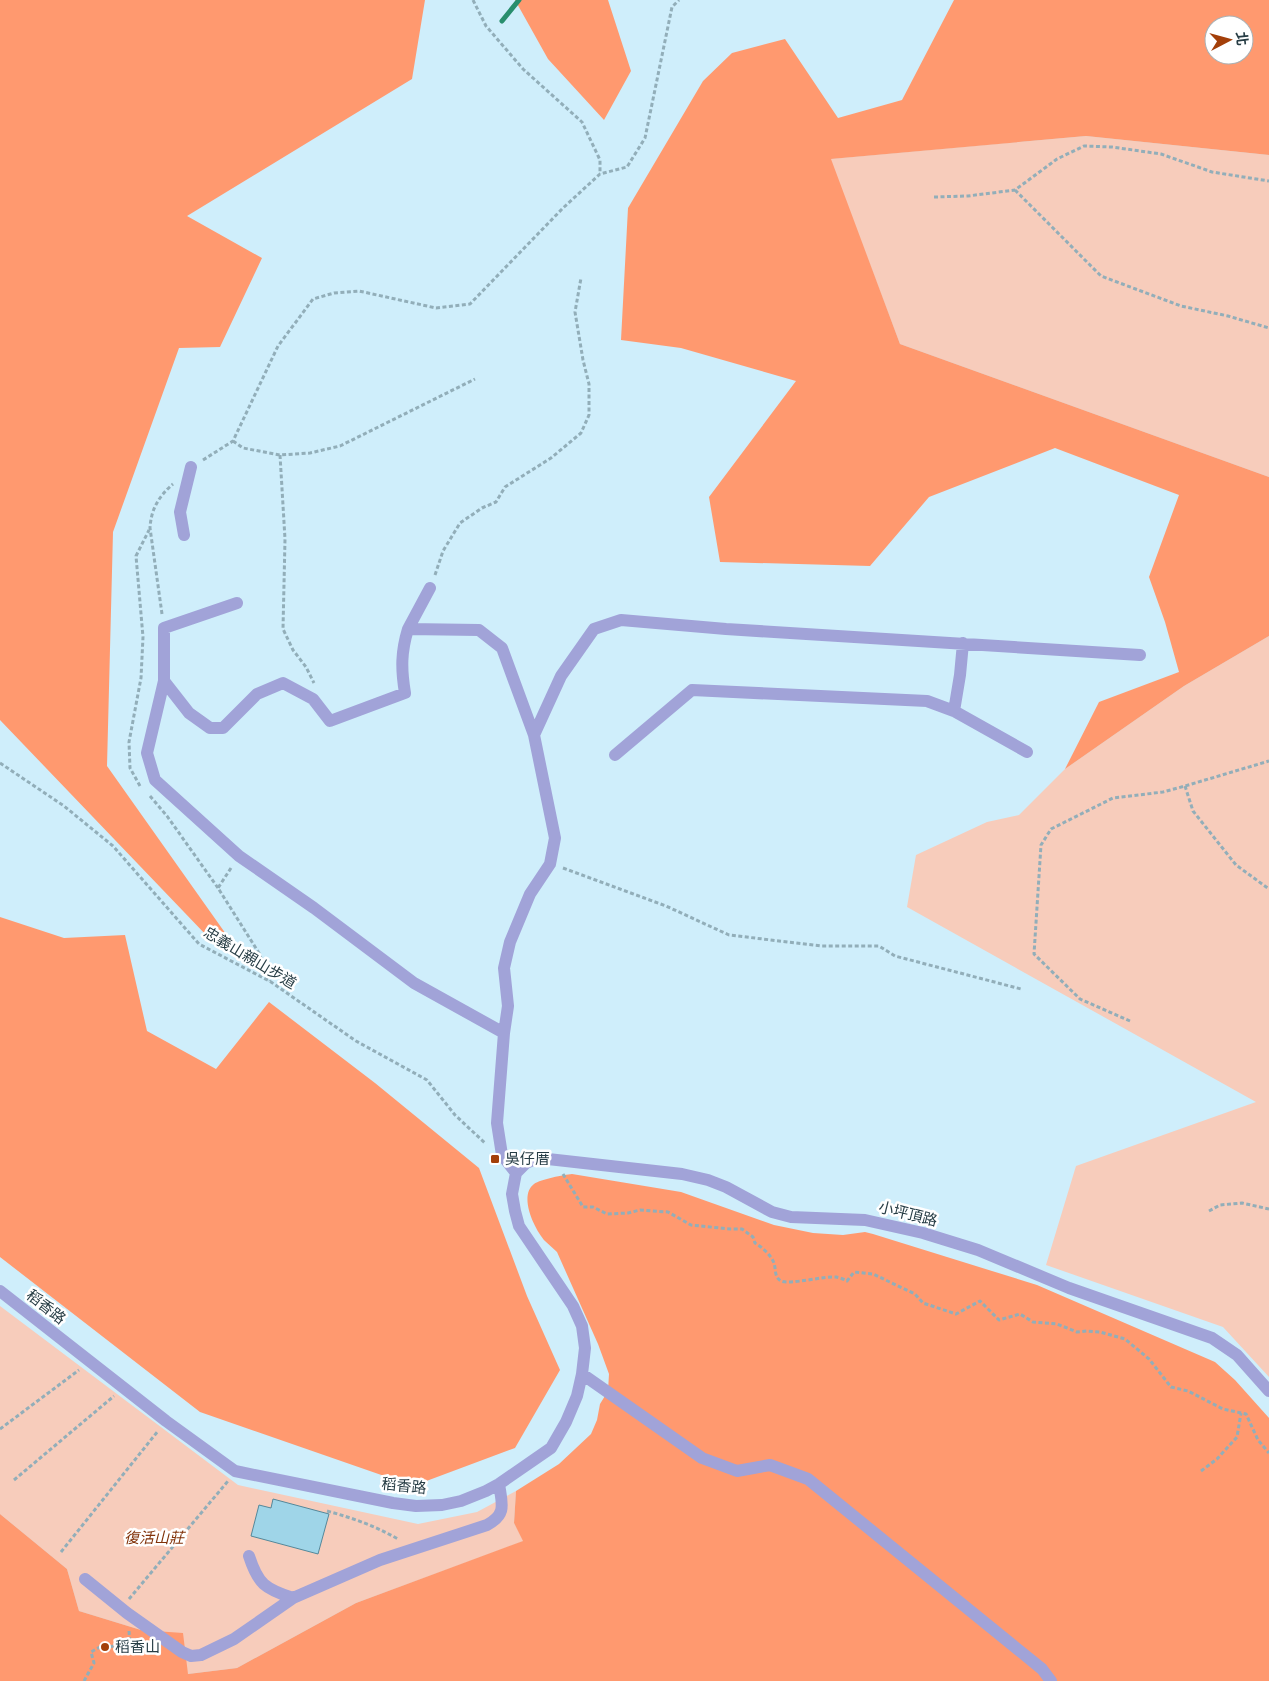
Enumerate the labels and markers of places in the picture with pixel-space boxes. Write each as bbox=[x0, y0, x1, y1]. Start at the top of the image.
place label: 吳仔厝 bbox=[505, 1150, 550, 1168]
marker: 吳仔厝 bbox=[489, 1153, 501, 1165]
place label: 稻香山 bbox=[115, 1638, 160, 1656]
marker: 稻香山 bbox=[99, 1641, 111, 1653]

